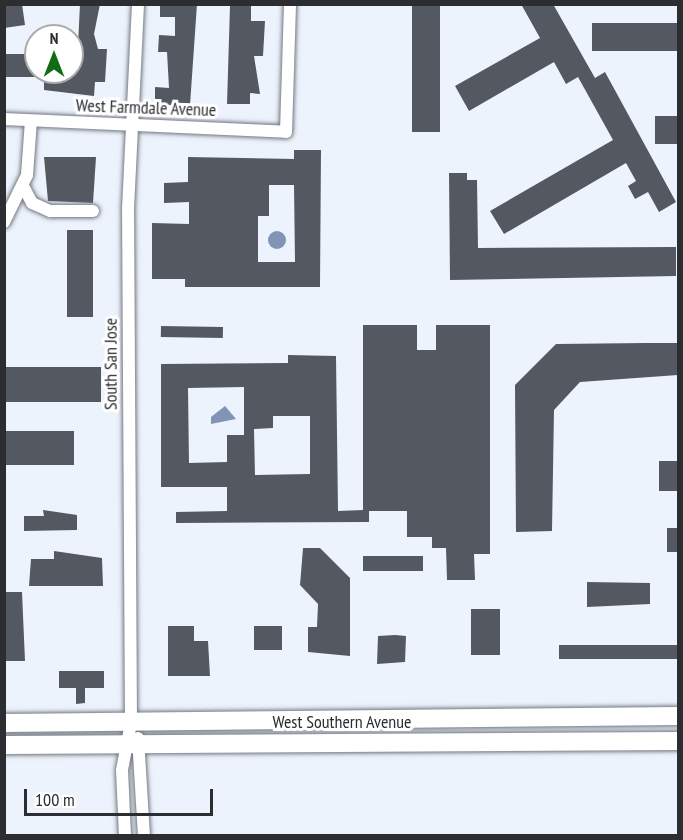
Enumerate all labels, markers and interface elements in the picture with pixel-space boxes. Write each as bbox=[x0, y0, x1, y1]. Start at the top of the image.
north arrow bbox=[24, 24, 84, 84]
text: N bbox=[50, 28, 58, 48]
street label: West Farmdale Avenue bbox=[75, 95, 217, 121]
street label: South San Jose bbox=[100, 318, 122, 410]
street label: West Southern Avenue bbox=[272, 711, 412, 733]
scale bar bbox=[27, 777, 216, 815]
text: 100 m bbox=[35, 788, 75, 811]

